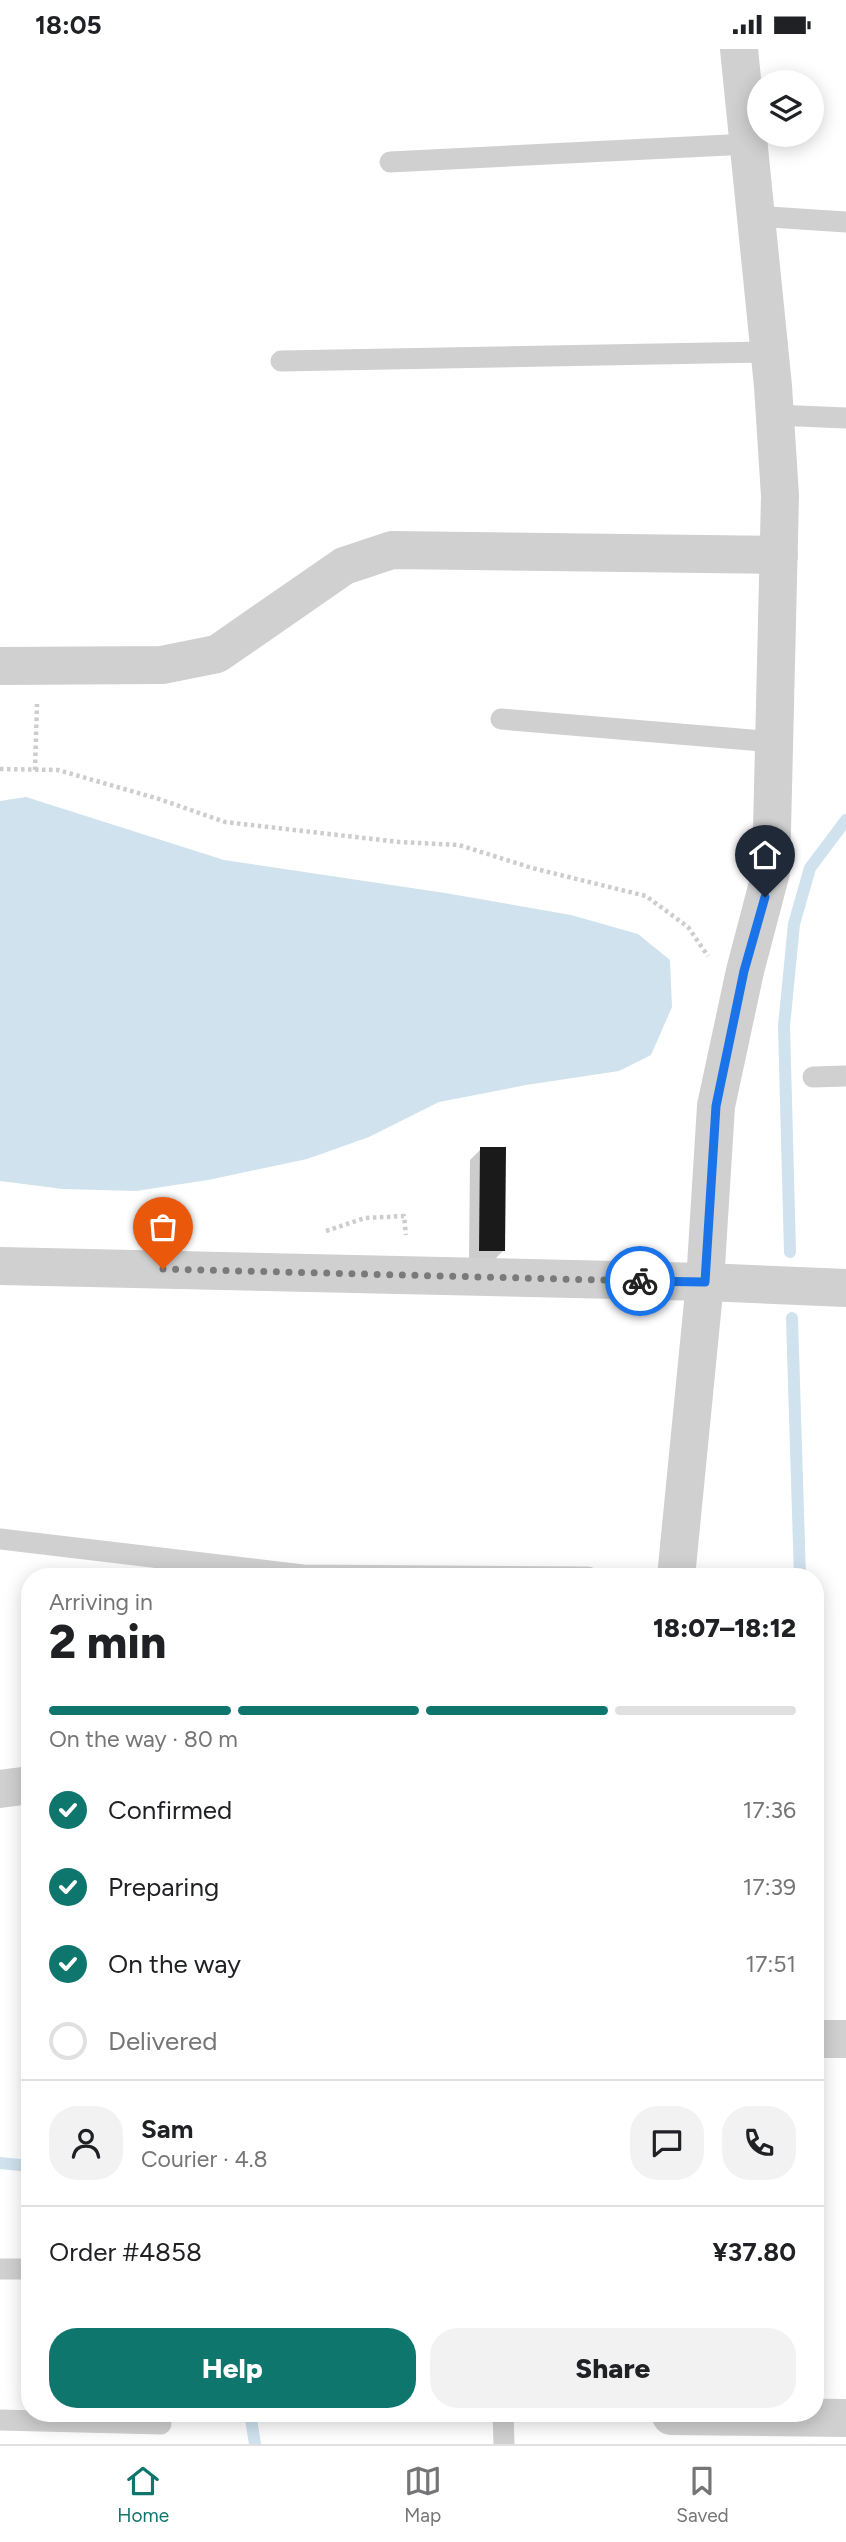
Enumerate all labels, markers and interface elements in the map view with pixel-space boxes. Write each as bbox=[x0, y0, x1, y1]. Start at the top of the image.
text: 18:05 bbox=[35, 9, 102, 41]
map controls bbox=[747, 70, 824, 147]
button: layers bbox=[747, 70, 824, 147]
pin bbox=[735, 825, 795, 897]
icon: home bbox=[746, 836, 784, 874]
pin bbox=[133, 1197, 193, 1269]
icon: bag bbox=[144, 1208, 182, 1246]
courier bbox=[605, 1246, 675, 1316]
icon: bike bbox=[621, 1262, 659, 1300]
text: Arriving in bbox=[49, 1588, 153, 1616]
text: 18:07–18:12 bbox=[653, 1612, 796, 1644]
text: 2 min bbox=[49, 1614, 166, 1670]
text: On the way · 80 m bbox=[49, 1725, 238, 1753]
icon: check bbox=[49, 1791, 87, 1829]
text: Confirmed bbox=[108, 1794, 232, 1826]
text: 17:36 bbox=[743, 1796, 796, 1824]
icon: check bbox=[49, 1868, 87, 1906]
text: Preparing bbox=[108, 1871, 219, 1903]
text: 17:39 bbox=[743, 1873, 796, 1901]
icon: check bbox=[49, 1945, 87, 1983]
text: On the way bbox=[108, 1948, 241, 1980]
text: 17:51 bbox=[746, 1950, 796, 1978]
text: Delivered bbox=[108, 2025, 217, 2057]
button: person bbox=[49, 2106, 123, 2180]
button: chat bbox=[630, 2106, 704, 2180]
button: phone bbox=[722, 2106, 796, 2180]
text: Sam bbox=[141, 2113, 193, 2145]
text: Courier · 4.8 bbox=[141, 2145, 268, 2173]
text: Order #4858 bbox=[49, 2236, 202, 2268]
text: ¥37.80 bbox=[712, 2236, 796, 2268]
button: Help bbox=[49, 2328, 416, 2408]
button: Share bbox=[430, 2328, 796, 2408]
tab: Home bbox=[117, 2462, 169, 2527]
tab: Map bbox=[404, 2462, 442, 2527]
tab: Saved bbox=[676, 2462, 729, 2527]

